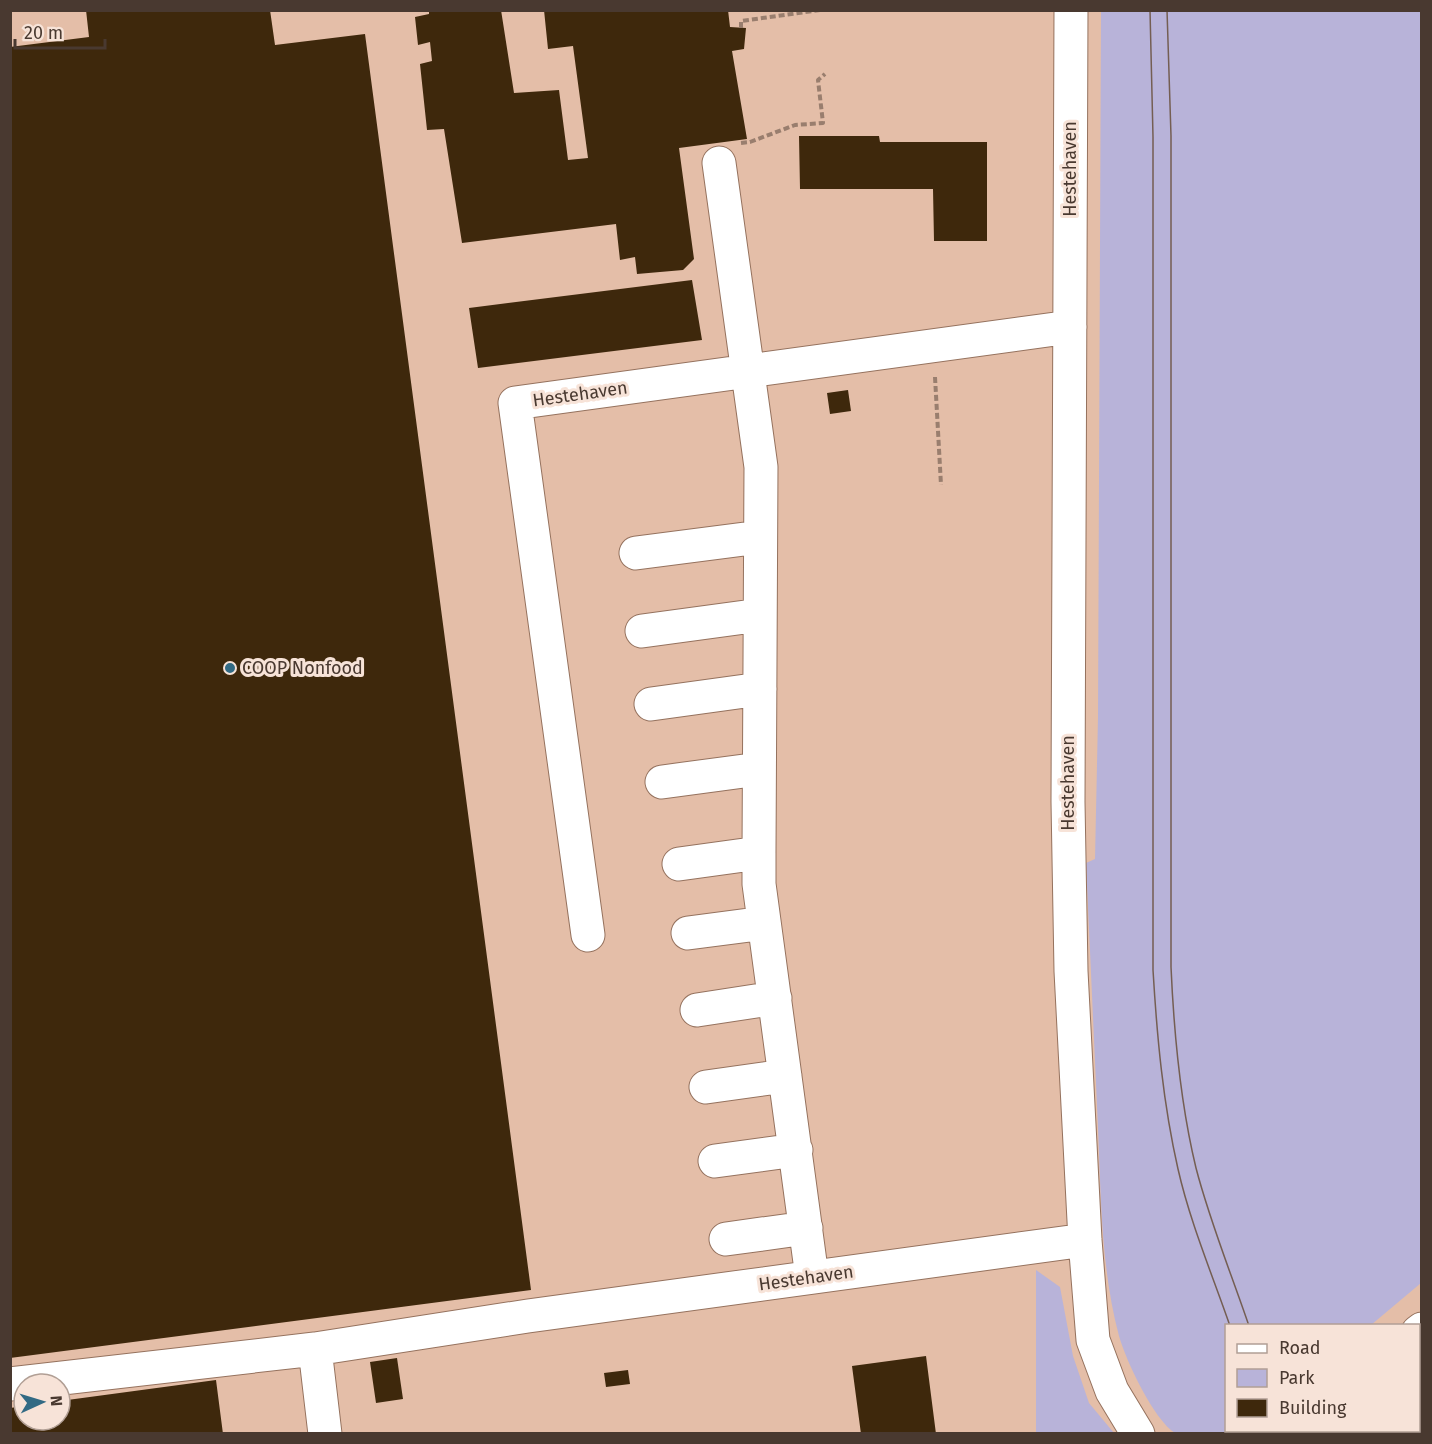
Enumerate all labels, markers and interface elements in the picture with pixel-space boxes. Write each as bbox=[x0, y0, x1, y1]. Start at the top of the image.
scale bar bbox=[15, 12, 105, 50]
text: 20 m bbox=[24, 22, 63, 44]
street label: Hestehaven bbox=[1059, 121, 1081, 217]
street label: Hestehaven bbox=[531, 376, 629, 412]
place label: COOP Nonfood bbox=[242, 657, 363, 679]
marker: COOP Nonfood bbox=[223, 661, 237, 675]
street label: Hestehaven bbox=[1057, 735, 1079, 831]
street label: Hestehaven bbox=[757, 1260, 855, 1296]
legend bbox=[1225, 1324, 1420, 1432]
text: Road bbox=[1279, 1337, 1321, 1359]
text: Park bbox=[1279, 1367, 1315, 1389]
north arrow bbox=[12, 1372, 72, 1432]
text: N bbox=[47, 1395, 66, 1407]
text: Building bbox=[1279, 1397, 1347, 1419]

